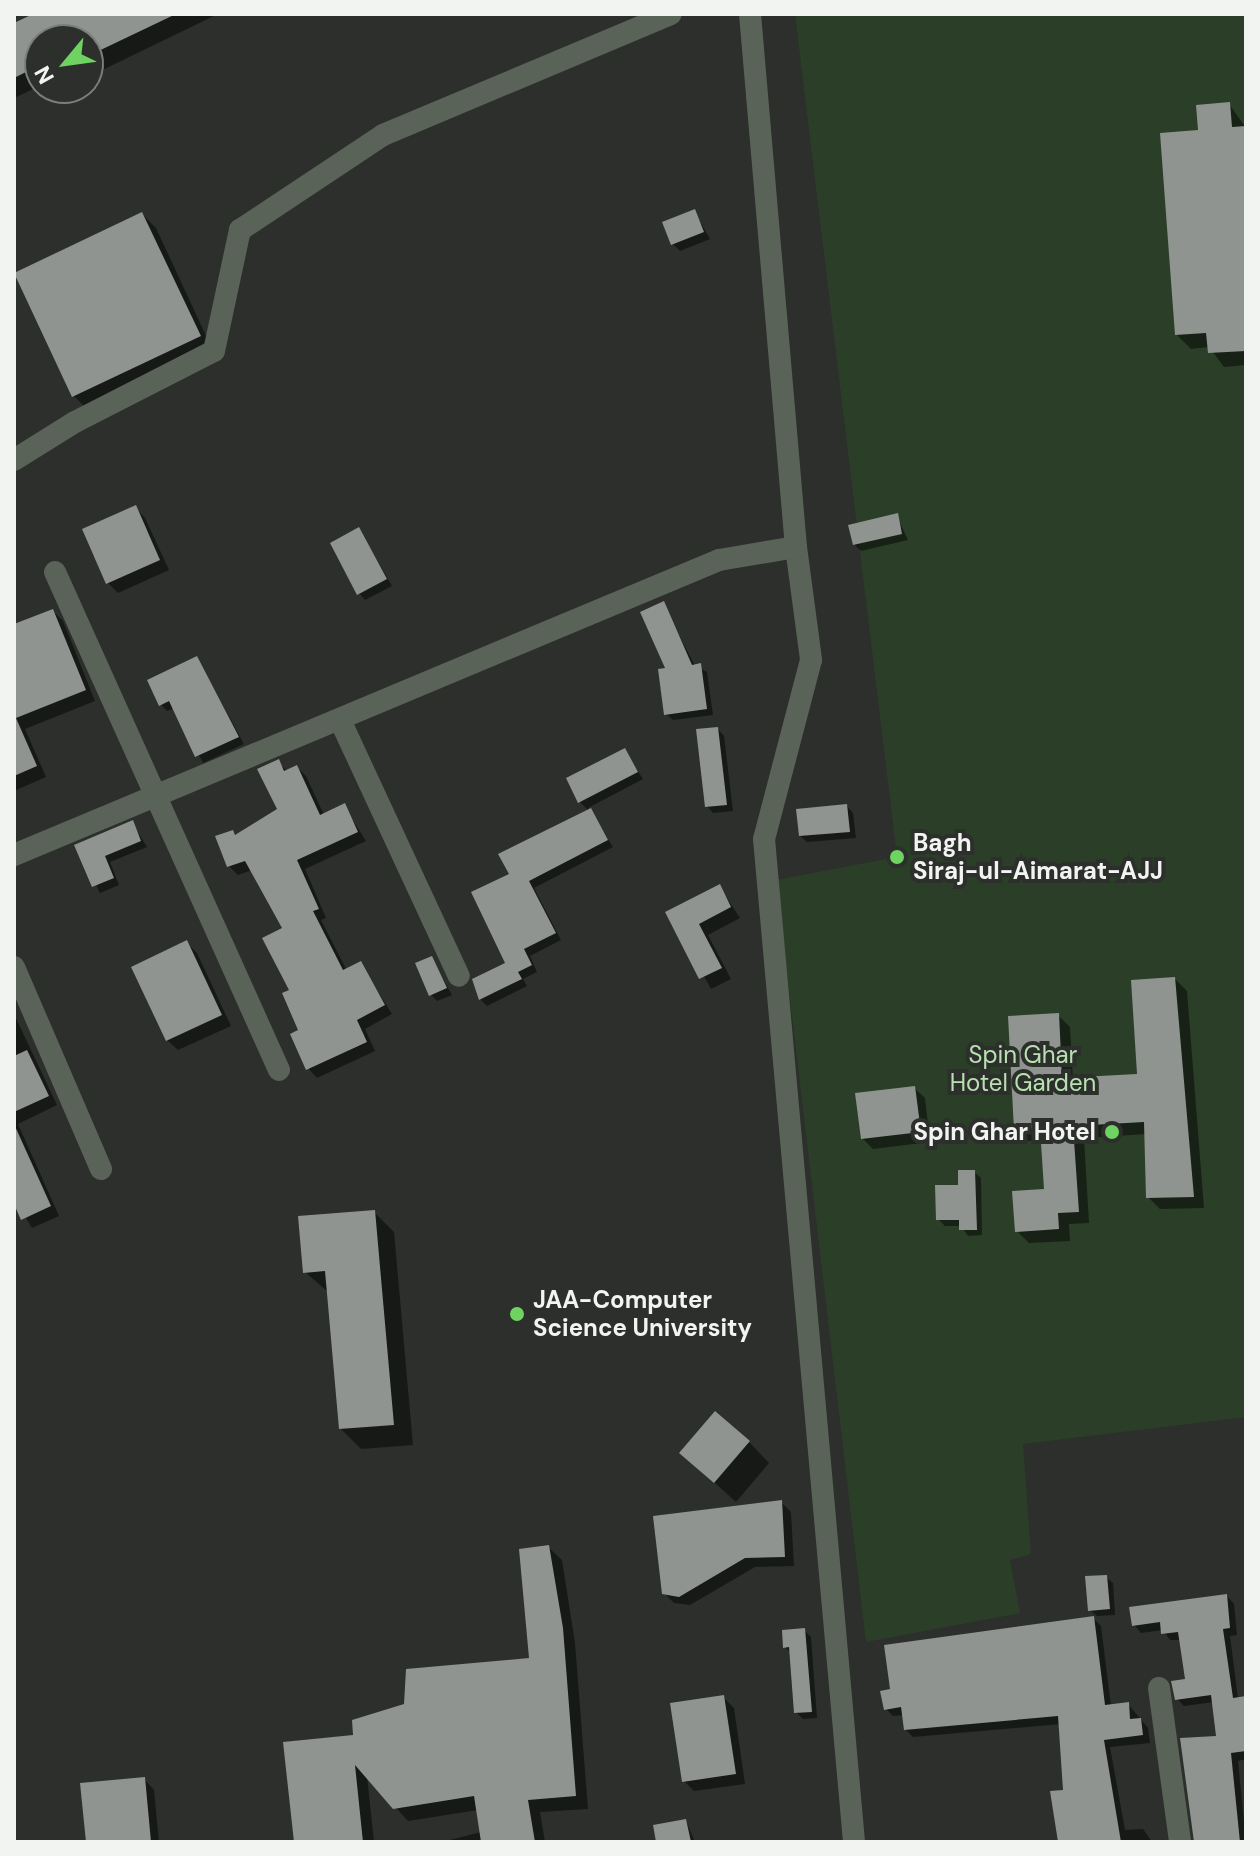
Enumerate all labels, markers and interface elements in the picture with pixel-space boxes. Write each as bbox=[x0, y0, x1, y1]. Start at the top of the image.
north arrow bbox=[24, 24, 104, 104]
text: N bbox=[28, 61, 61, 89]
place label: Bagh Siraj-ul-Aimarat-AJJ bbox=[913, 829, 1163, 885]
marker: Bagh Siraj-ul-Aimarat-AJJ bbox=[888, 848, 906, 866]
park label: Spin Ghar Hotel Garden bbox=[950, 1041, 1096, 1097]
place label: Spin Ghar Hotel bbox=[914, 1118, 1096, 1146]
marker: Spin Ghar Hotel bbox=[1103, 1123, 1121, 1141]
place label: JAA-Computer Science University bbox=[533, 1286, 752, 1342]
marker: JAA-Computer Science University bbox=[508, 1305, 526, 1323]

